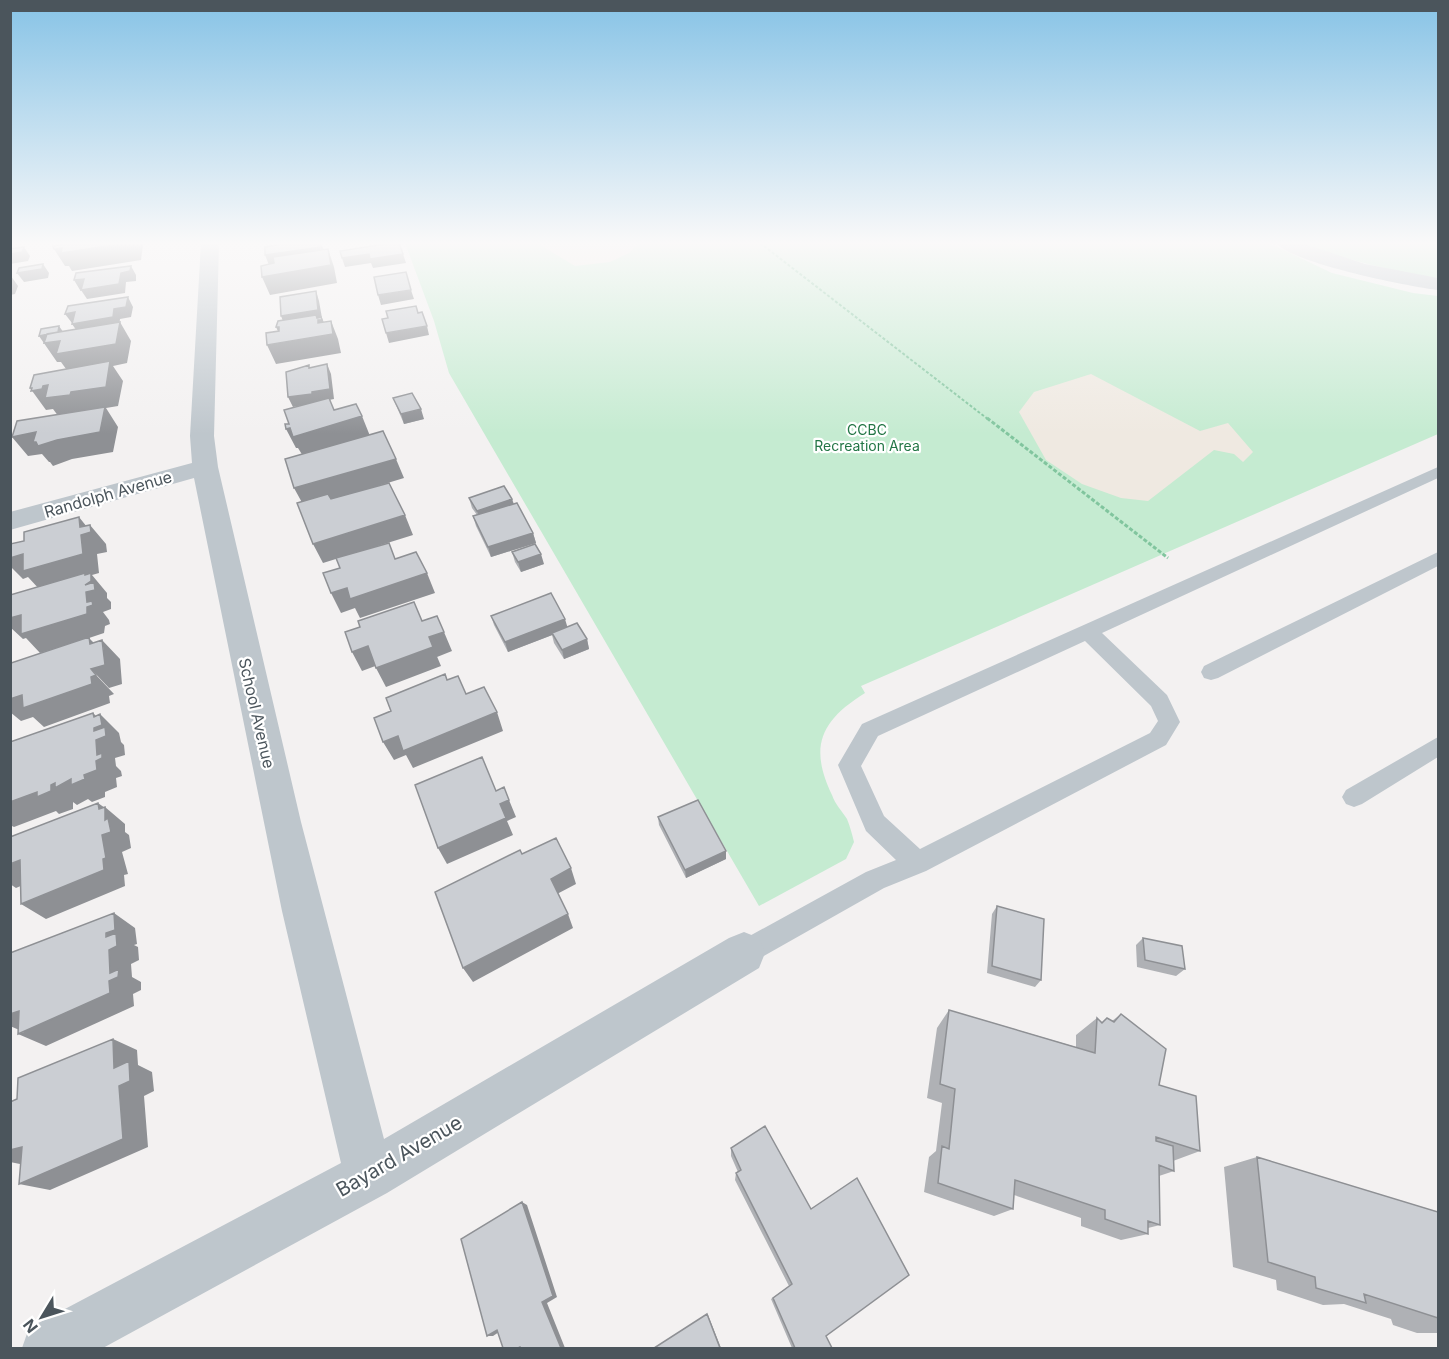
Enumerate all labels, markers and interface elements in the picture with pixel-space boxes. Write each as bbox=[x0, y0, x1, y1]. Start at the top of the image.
park label: CCBC Recreation Area bbox=[814, 421, 920, 454]
street label: Randolph Avenue bbox=[42, 466, 174, 522]
street label: School Avenue bbox=[235, 656, 279, 770]
street label: Bayard Avenue bbox=[332, 1110, 466, 1202]
north arrow bbox=[12, 1287, 72, 1347]
text: N bbox=[19, 1315, 42, 1337]

